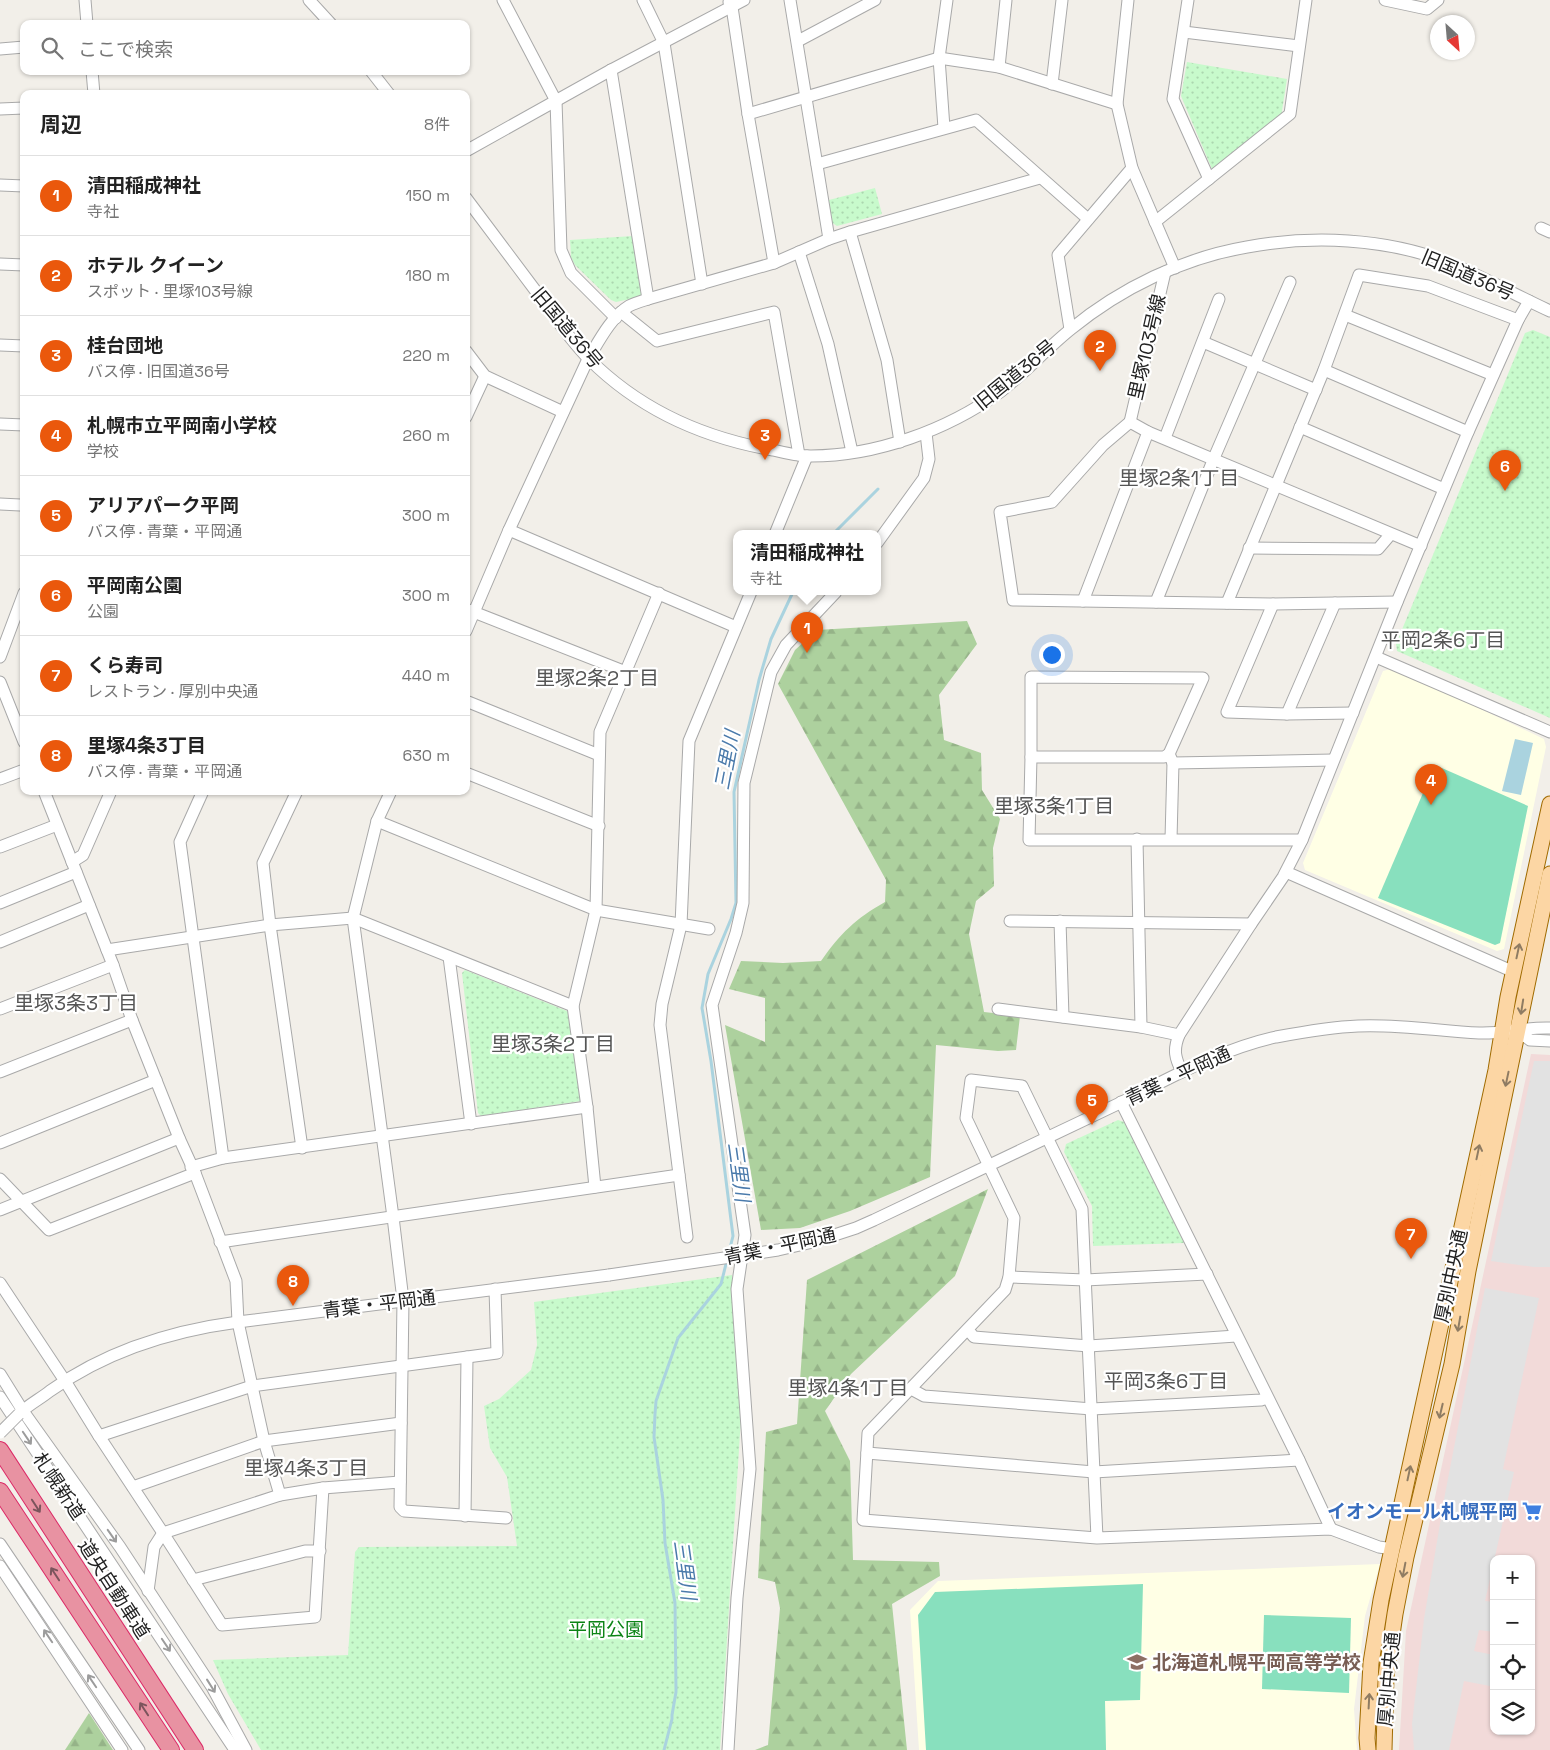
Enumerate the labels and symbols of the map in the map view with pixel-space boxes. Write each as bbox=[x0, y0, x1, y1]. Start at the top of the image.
north arrow bbox=[1430, 15, 1475, 60]
street label: 旧国道36号 bbox=[1418, 244, 1518, 306]
street label: 旧国道36号 bbox=[526, 282, 608, 374]
street label: 里塚103号線 bbox=[1123, 292, 1171, 402]
pin: 2 bbox=[1084, 330, 1116, 371]
street label: 旧国道36号 bbox=[969, 334, 1061, 416]
pin: 3 bbox=[749, 419, 781, 460]
pin: 6 bbox=[1489, 450, 1521, 491]
district label: 里塚2条1丁目 bbox=[1119, 465, 1239, 491]
pin: 1 bbox=[791, 612, 823, 653]
district label: 平岡2条6丁目 bbox=[1381, 627, 1505, 653]
your location bbox=[1039, 642, 1065, 668]
district label: 里塚2条2丁目 bbox=[535, 665, 659, 691]
water label: 三里川 bbox=[709, 726, 746, 792]
pin: 4 bbox=[1415, 764, 1447, 805]
district label: 里塚3条1丁目 bbox=[994, 793, 1114, 819]
one-way arrow bbox=[1514, 944, 1523, 960]
district label: 里塚3条3丁目 bbox=[14, 990, 138, 1016]
one-way arrow bbox=[1516, 999, 1526, 1015]
district label: 里塚3条2丁目 bbox=[491, 1031, 615, 1057]
street label: 青葉・平岡通 bbox=[1121, 1041, 1235, 1111]
one-way arrow bbox=[1502, 1070, 1511, 1086]
pin: 5 bbox=[1076, 1084, 1108, 1125]
water label: 三里川 bbox=[722, 1140, 756, 1205]
one-way arrow bbox=[1474, 1144, 1483, 1160]
pin: 7 bbox=[1395, 1218, 1427, 1259]
street label: 青葉・平岡通 bbox=[722, 1222, 838, 1270]
street label: 厚別中央通 bbox=[1429, 1227, 1473, 1325]
pin: 8 bbox=[277, 1265, 309, 1306]
street label: 青葉・平岡通 bbox=[321, 1285, 437, 1323]
one-way arrow bbox=[1453, 1315, 1463, 1331]
district label: 平岡3条6丁目 bbox=[1104, 1368, 1228, 1394]
district label: 里塚4条1丁目 bbox=[788, 1375, 908, 1401]
one-way arrow bbox=[1436, 1403, 1445, 1419]
one-way arrow bbox=[22, 1430, 32, 1444]
street label: 札幌新道 bbox=[27, 1448, 91, 1524]
district label: 里塚4条3丁目 bbox=[244, 1455, 368, 1481]
one-way arrow bbox=[1405, 1465, 1414, 1481]
one-way arrow bbox=[31, 1499, 41, 1513]
place label: イオンモール札幌平岡 bbox=[1327, 1499, 1517, 1524]
supermarket icon: イオンモール札幌平岡 bbox=[1521, 1500, 1543, 1522]
one-way arrow bbox=[107, 1529, 117, 1543]
street label: 道央自動車道 bbox=[72, 1534, 156, 1644]
water label: 三里川 bbox=[668, 1538, 702, 1603]
one-way arrow bbox=[1399, 1561, 1408, 1577]
one-way arrow bbox=[50, 1567, 60, 1581]
park label: 平岡公園 bbox=[568, 1617, 644, 1642]
one-way arrow bbox=[42, 1629, 53, 1643]
street label: 厚別中央通 bbox=[1372, 1631, 1406, 1727]
one-way arrow bbox=[161, 1638, 171, 1652]
place label: 北海道札幌平岡高等学校 bbox=[1152, 1650, 1361, 1675]
school or university icon: 北海道札幌平岡高等学校 bbox=[1126, 1651, 1148, 1673]
one-way arrow bbox=[87, 1674, 97, 1688]
one-way arrow bbox=[206, 1679, 216, 1693]
one-way arrow bbox=[1365, 1694, 1374, 1710]
one-way arrow bbox=[139, 1703, 149, 1717]

